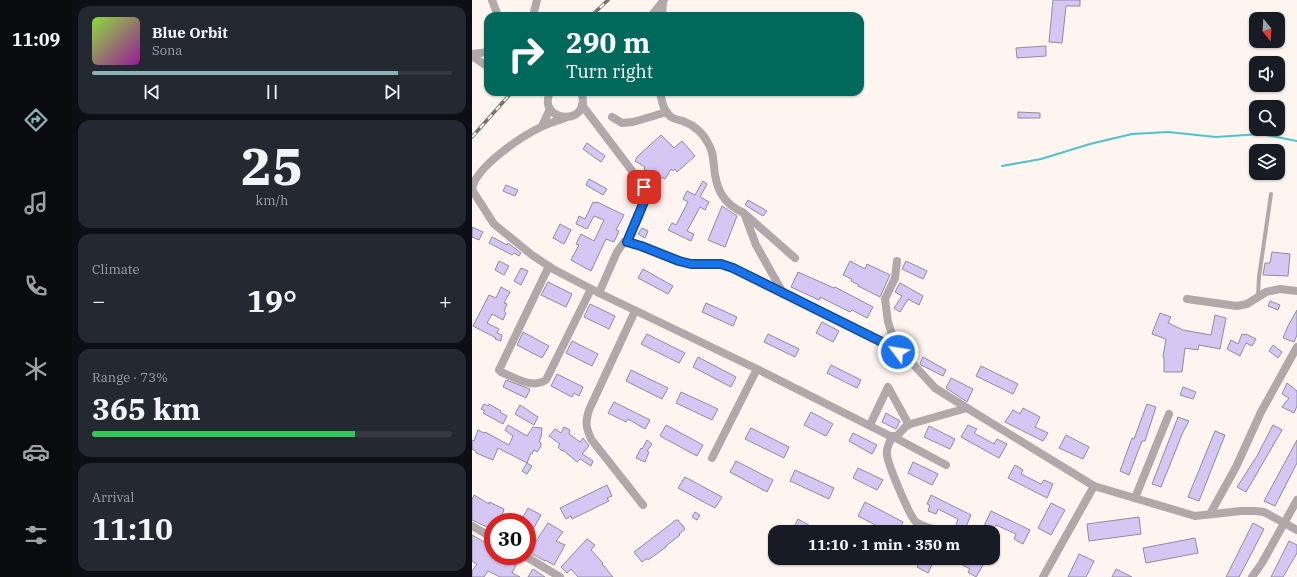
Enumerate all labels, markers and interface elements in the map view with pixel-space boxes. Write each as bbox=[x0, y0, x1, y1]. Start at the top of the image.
north arrow bbox=[1249, 12, 1285, 48]
map controls bbox=[1249, 12, 1285, 180]
text: Blue Orbit bbox=[152, 23, 228, 42]
text: 290 m bbox=[566, 24, 650, 61]
text: 11:09 bbox=[12, 28, 60, 51]
icon: right bbox=[500, 28, 552, 80]
text: Sona bbox=[152, 42, 182, 59]
button: sound bbox=[1249, 56, 1285, 92]
text: Turn right bbox=[566, 60, 653, 83]
icon: previous bbox=[141, 81, 163, 103]
icon: pause bbox=[261, 81, 283, 103]
icon: next bbox=[381, 81, 403, 103]
button: search bbox=[1249, 100, 1285, 136]
icon: directions bbox=[22, 106, 50, 134]
text: 25 bbox=[241, 132, 303, 199]
button: layers bbox=[1249, 144, 1285, 180]
pin bbox=[627, 170, 661, 204]
icon: arrive bbox=[633, 176, 655, 198]
icon: music bbox=[22, 189, 50, 217]
text: km/h bbox=[256, 192, 288, 209]
text: Climate bbox=[92, 261, 139, 278]
icon: phone bbox=[22, 272, 50, 300]
text: 19° bbox=[247, 281, 297, 320]
text: − bbox=[92, 286, 105, 315]
text: + bbox=[439, 286, 452, 315]
position arrow bbox=[877, 331, 919, 373]
icon: climate bbox=[22, 355, 50, 383]
text: Range · 73% bbox=[92, 369, 168, 386]
text: 365 km bbox=[92, 389, 201, 428]
icon: car bbox=[22, 438, 50, 466]
text: Arrival bbox=[92, 489, 134, 506]
text: 11:10 bbox=[92, 509, 173, 548]
speed limit sign: 30 bbox=[484, 513, 536, 565]
icon: filters bbox=[22, 521, 50, 549]
text: 11:10 · 1 min · 350 m bbox=[808, 535, 960, 554]

